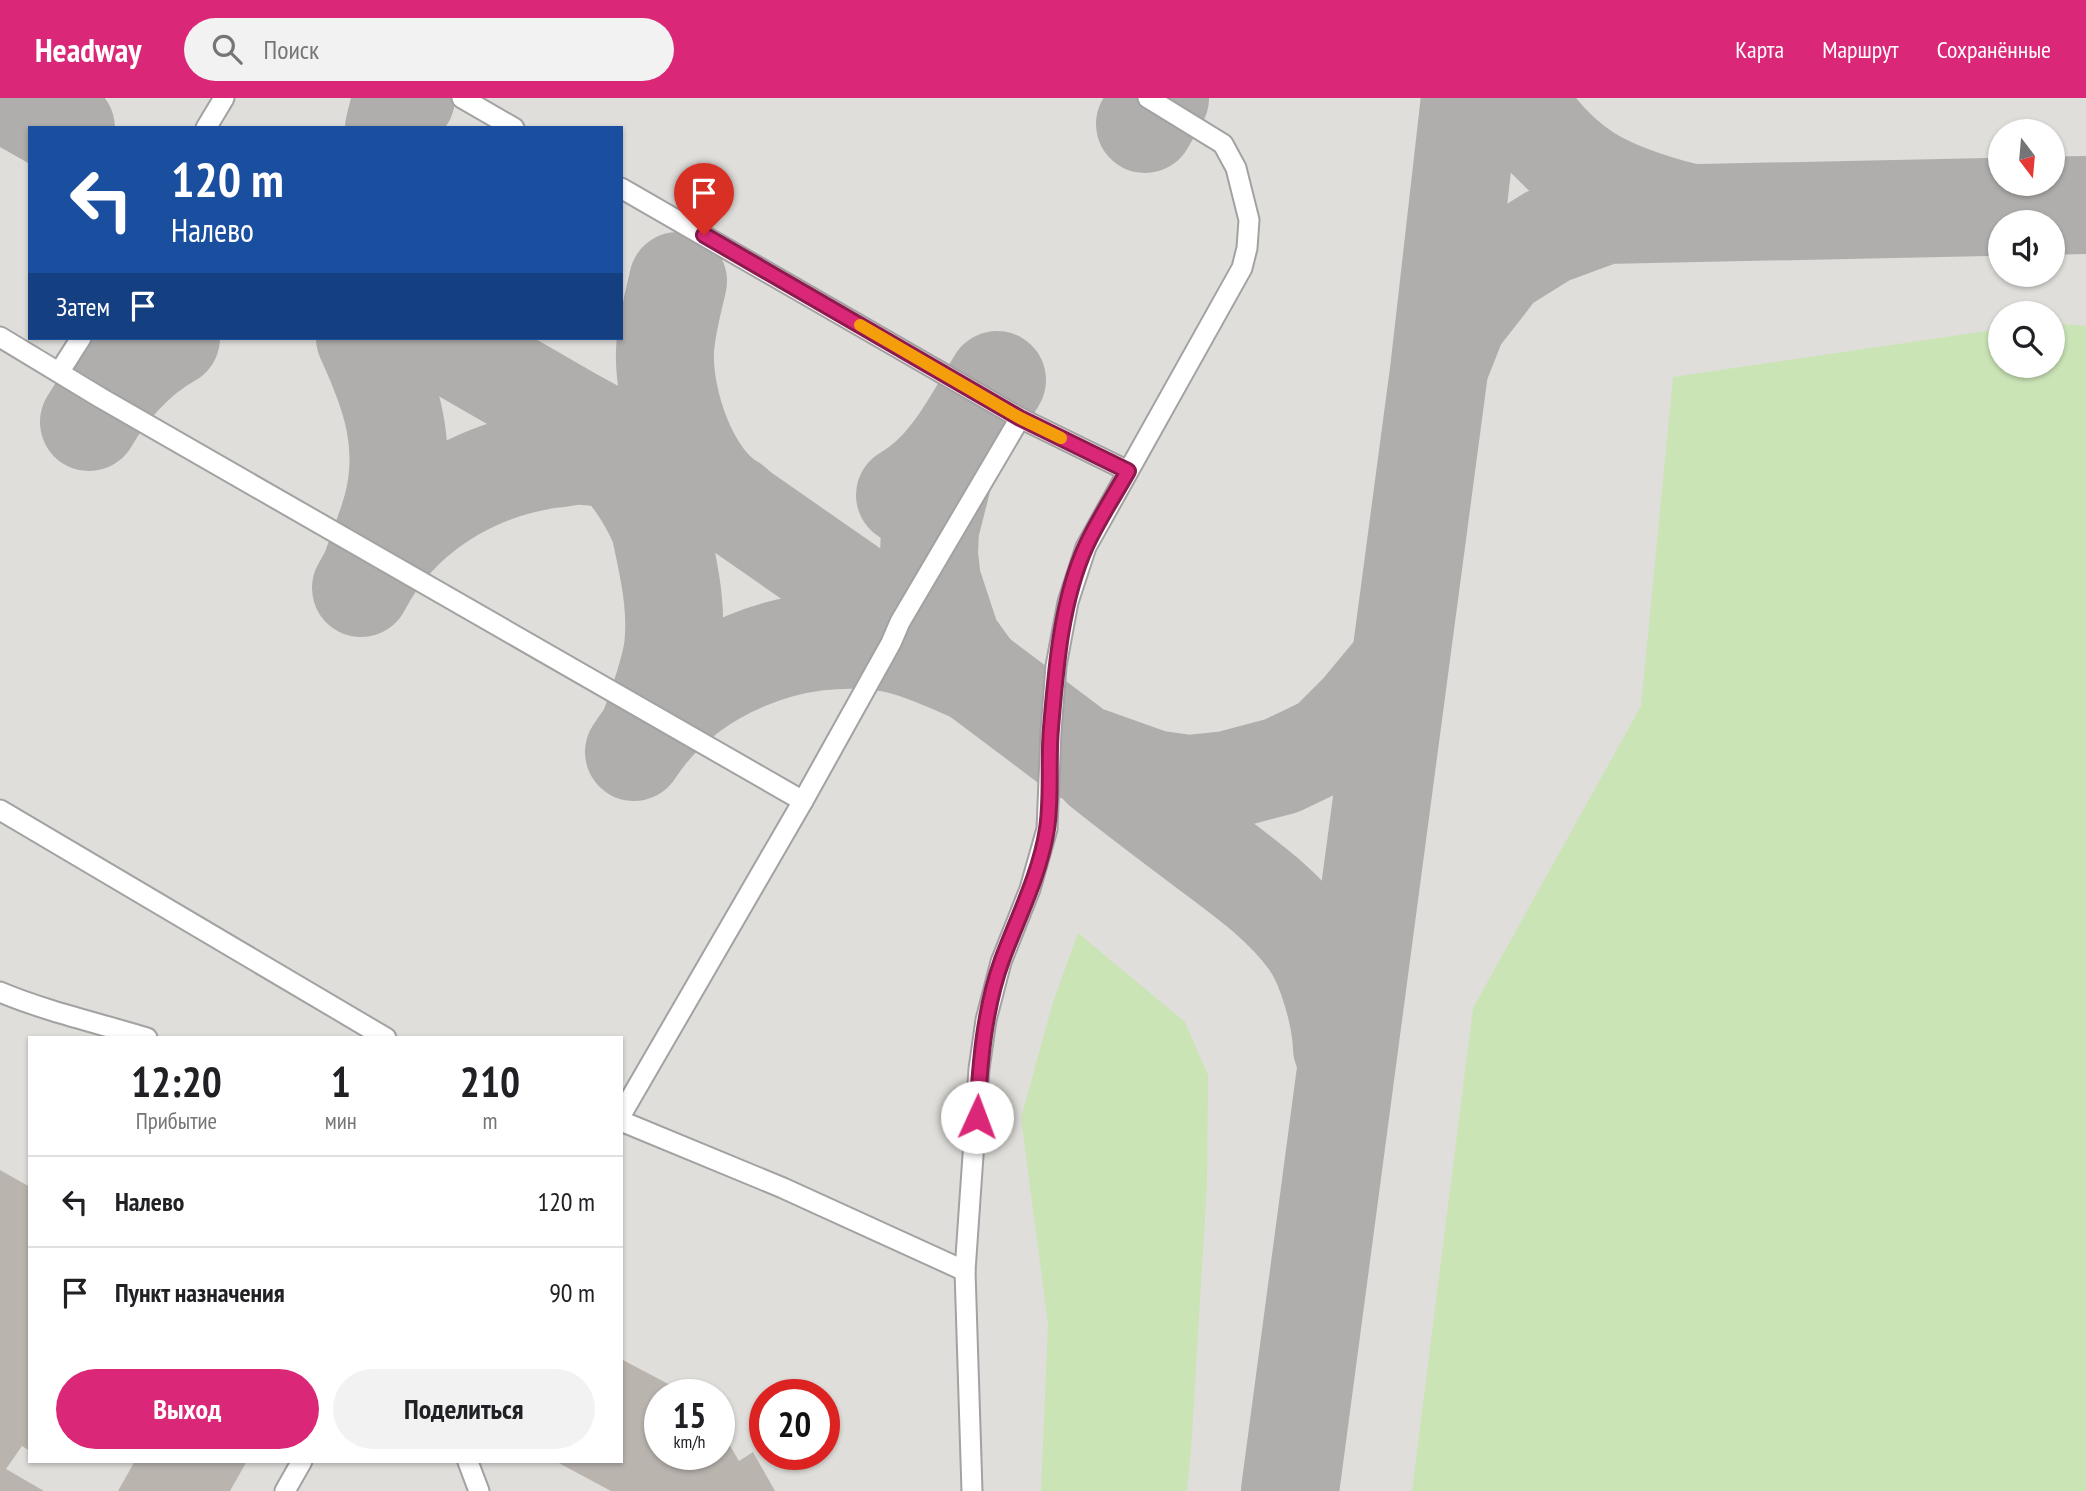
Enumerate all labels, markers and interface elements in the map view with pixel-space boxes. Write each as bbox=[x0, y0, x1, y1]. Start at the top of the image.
search box bbox=[184, 18, 674, 81]
text: Headway bbox=[35, 28, 142, 71]
icon: search bbox=[208, 30, 246, 68]
text: Поиск bbox=[264, 33, 319, 66]
text: Карта bbox=[1735, 34, 1784, 65]
text: Маршрут bbox=[1822, 34, 1899, 65]
text: Сохранённые bbox=[1937, 34, 2051, 65]
north arrow bbox=[1988, 119, 2065, 196]
map controls bbox=[1988, 119, 2065, 378]
text: 120 m bbox=[171, 147, 284, 211]
icon: left bbox=[56, 154, 147, 245]
pin bbox=[674, 163, 734, 235]
icon: arrive bbox=[685, 174, 723, 212]
text: Налево bbox=[171, 209, 254, 251]
button: sound bbox=[1988, 210, 2065, 287]
icon: arrive bbox=[124, 287, 162, 325]
text: Затем bbox=[56, 290, 110, 323]
button: search bbox=[1988, 301, 2065, 378]
text: 12:20 bbox=[131, 1054, 222, 1109]
text: 1 bbox=[331, 1054, 351, 1109]
text: 210 bbox=[460, 1054, 520, 1109]
position arrow bbox=[940, 1080, 1014, 1154]
text: Прибытие bbox=[136, 1106, 217, 1135]
text: мин bbox=[325, 1106, 357, 1135]
text: m bbox=[482, 1106, 497, 1135]
icon: left bbox=[56, 1183, 94, 1221]
text: Налево bbox=[115, 1185, 184, 1218]
text: 120 m bbox=[537, 1185, 595, 1218]
icon: arrive bbox=[56, 1274, 94, 1312]
text: Пункт назначения bbox=[115, 1276, 285, 1309]
text: 90 m bbox=[549, 1276, 595, 1309]
button: Выход bbox=[56, 1369, 319, 1449]
button: Поделиться bbox=[333, 1369, 595, 1449]
speed limit sign: 20 bbox=[749, 1379, 840, 1470]
text: 15 bbox=[673, 1392, 706, 1438]
text: km/h bbox=[674, 1430, 705, 1453]

